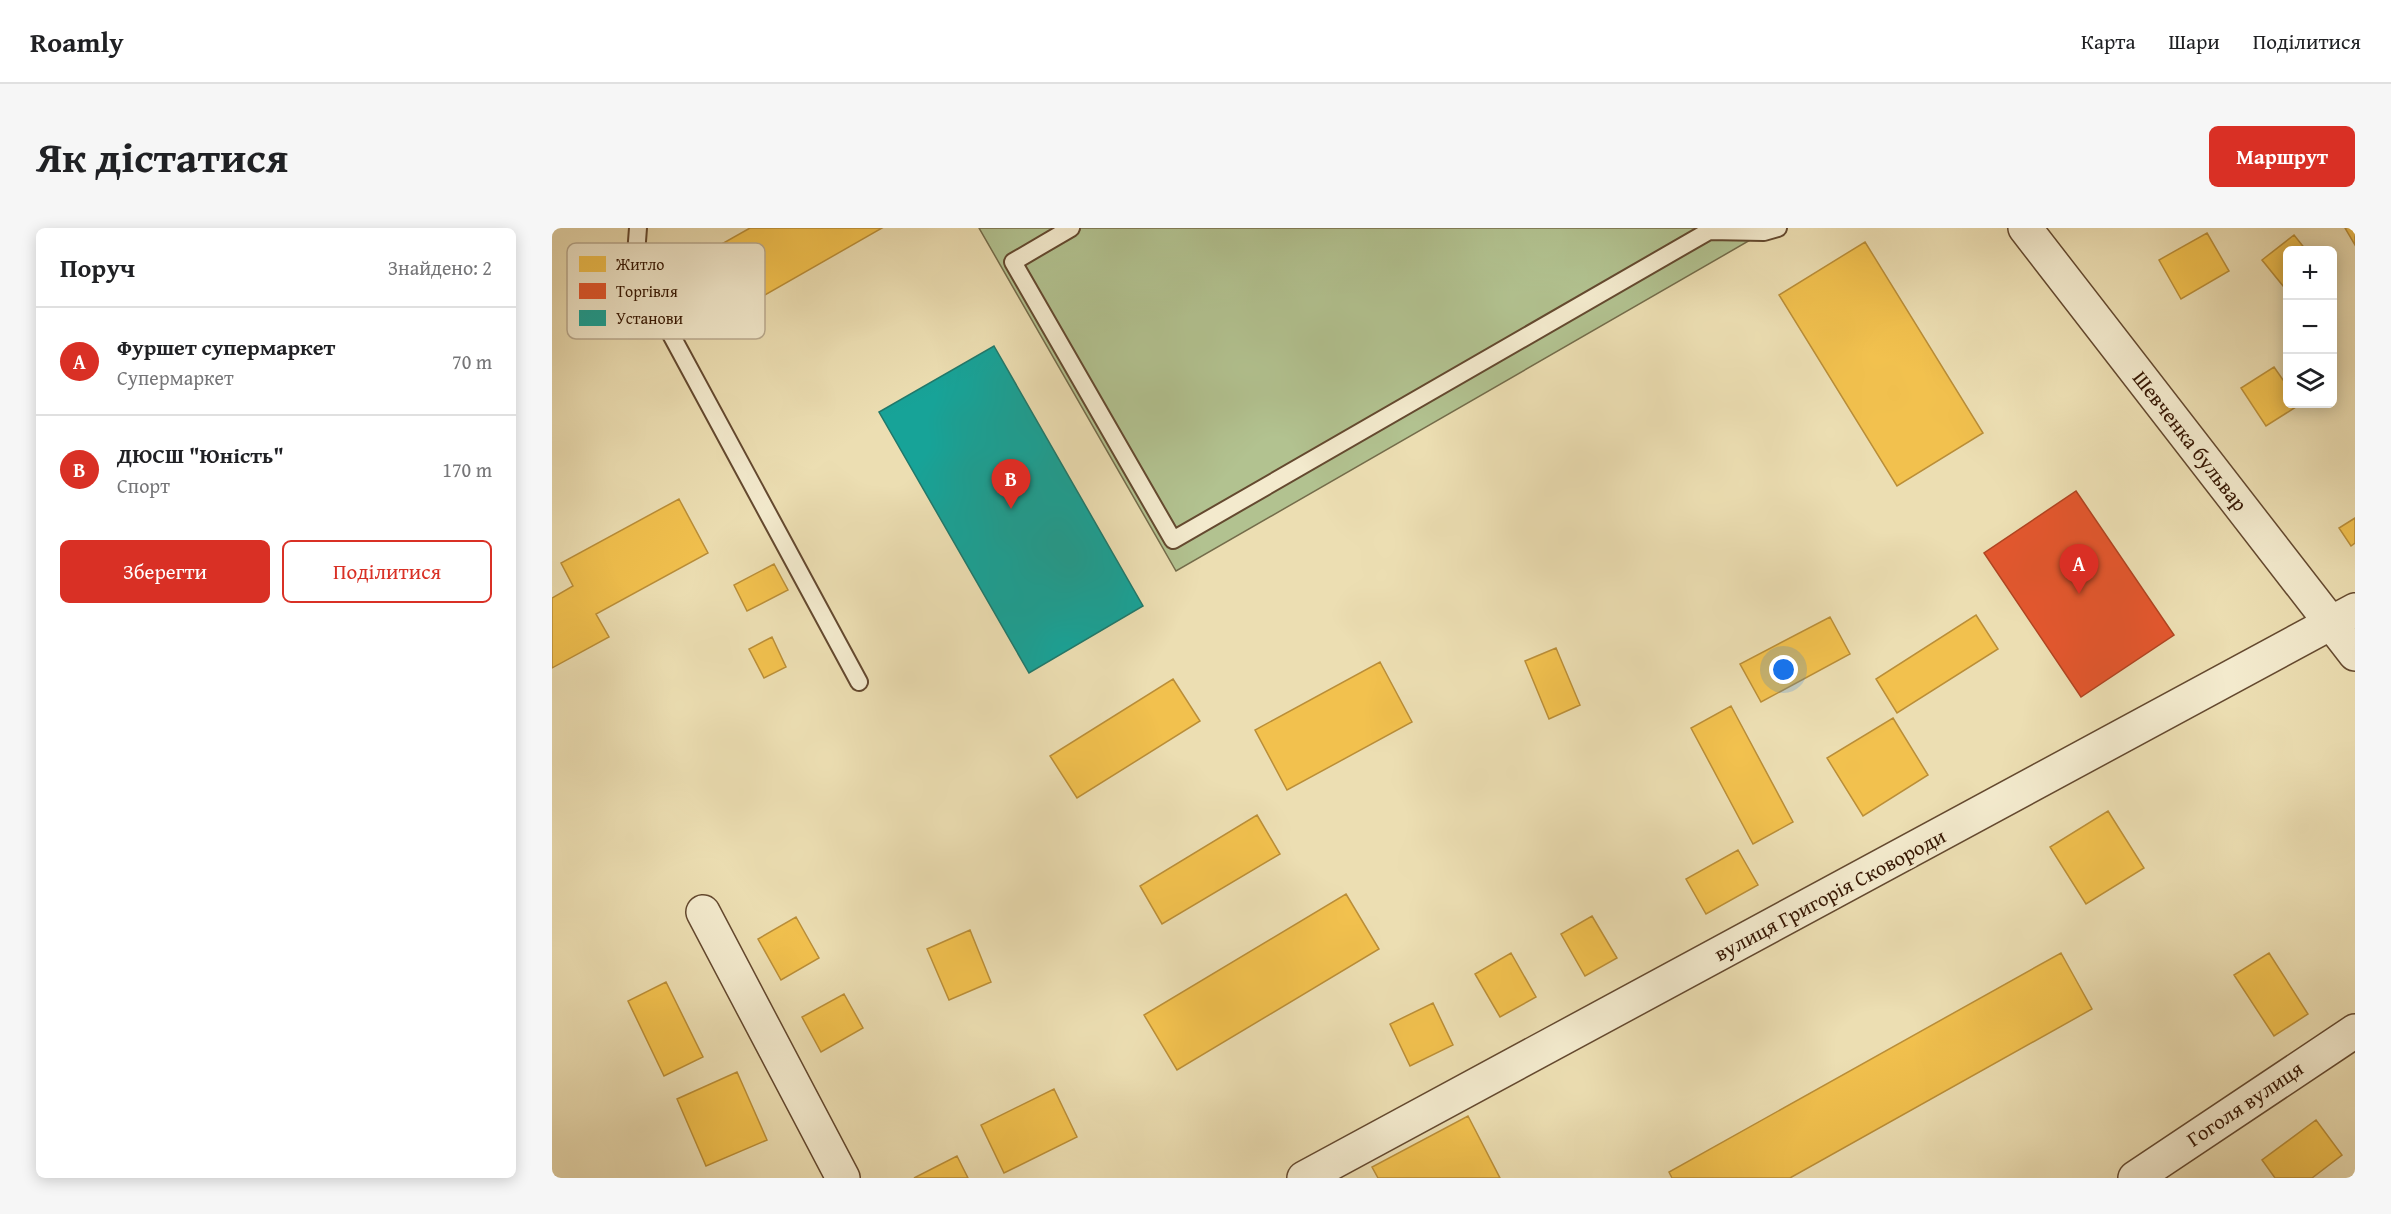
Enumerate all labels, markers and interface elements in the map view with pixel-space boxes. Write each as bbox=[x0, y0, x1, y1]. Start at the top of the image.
text: Roamly bbox=[30, 21, 124, 62]
text: Карта bbox=[2081, 26, 2135, 57]
text: Шари bbox=[2168, 26, 2220, 57]
text: Поділитися bbox=[2253, 26, 2361, 57]
text: Як дістатися bbox=[36, 126, 288, 187]
button: Маршрут bbox=[2209, 126, 2355, 187]
legend bbox=[567, 243, 765, 339]
map controls bbox=[2283, 246, 2337, 408]
button: + bbox=[2283, 246, 2337, 300]
text: Поруч bbox=[60, 248, 135, 287]
text: Житло bbox=[615, 252, 664, 276]
text: Знайдено: 2 bbox=[388, 253, 492, 282]
text: Торгівля bbox=[616, 279, 678, 303]
button: − bbox=[2283, 300, 2337, 354]
text: Установи bbox=[616, 306, 683, 330]
text: Фуршет супермаркет bbox=[117, 331, 335, 363]
text: A bbox=[73, 347, 86, 376]
text: 70 m bbox=[452, 347, 492, 376]
button: layers bbox=[2283, 354, 2337, 408]
text: Супермаркет bbox=[117, 363, 234, 392]
street label: Шевченка бульвар bbox=[2126, 364, 2255, 518]
text: ДЮСШ "Юність" bbox=[117, 439, 284, 471]
text: B bbox=[73, 455, 86, 484]
text: 170 m bbox=[442, 455, 492, 484]
pin: B bbox=[992, 460, 1030, 509]
text: Спорт bbox=[117, 471, 170, 500]
button: Зберегти bbox=[60, 540, 270, 603]
button: Поділитися bbox=[282, 540, 492, 603]
pin: A bbox=[2060, 544, 2098, 594]
your location bbox=[1769, 655, 1798, 684]
street label: вулиця Григорія Сковороди bbox=[1708, 820, 1951, 969]
street label: Гоголя вулиця bbox=[2180, 1053, 2310, 1154]

